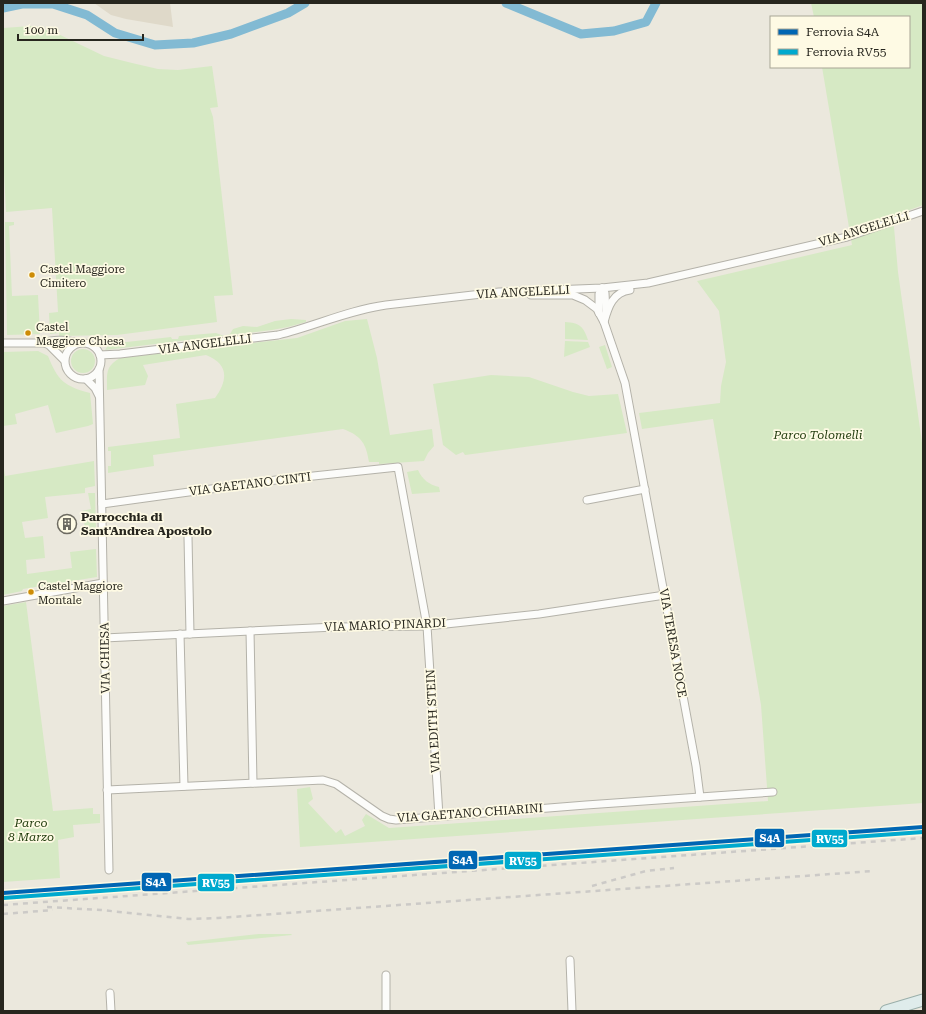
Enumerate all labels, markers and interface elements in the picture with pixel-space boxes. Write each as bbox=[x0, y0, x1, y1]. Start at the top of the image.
scale bar bbox=[18, 16, 143, 42]
legend bbox=[770, 16, 910, 68]
text: 100 m bbox=[24, 23, 58, 37]
text: Ferrovia S4A bbox=[806, 25, 880, 39]
text: Ferrovia RV55 bbox=[806, 45, 887, 59]
street label: VIA ANGELELLI bbox=[817, 209, 911, 249]
place label: Castel Maggiore Cimitero bbox=[40, 263, 125, 290]
marker: Castel Maggiore Cimitero bbox=[27, 270, 37, 280]
street label: VIA ANGELELLI bbox=[476, 283, 570, 301]
place label: Castel Maggiore Chiesa bbox=[36, 321, 124, 348]
marker: Castel Maggiore Chiesa bbox=[23, 328, 33, 338]
street label: VIA ANGELELLI bbox=[158, 331, 252, 357]
park label: Parco Tolomelli bbox=[773, 428, 863, 442]
street label: VIA GAETANO CINTI bbox=[188, 470, 312, 498]
place label: Parrocchia di Sant'Andrea Apostolo bbox=[81, 510, 212, 538]
building icon: Parrocchia di Sant'Andrea Apostolo bbox=[56, 513, 78, 535]
place label: Castel Maggiore Montale bbox=[38, 580, 123, 607]
marker: Castel Maggiore Montale bbox=[26, 587, 36, 597]
street label: VIA TERESA NOCE bbox=[657, 587, 689, 699]
street label: VIA MARIO PINARDI bbox=[324, 616, 446, 634]
street label: VIA CHIESA bbox=[97, 622, 113, 694]
street label: VIA EDITH STEIN bbox=[423, 668, 443, 773]
street label: VIA GAETANO CHIARINI bbox=[397, 801, 543, 825]
park label: Parco 8 Marzo bbox=[8, 816, 54, 844]
line badge: S4A bbox=[754, 828, 785, 848]
line badge: RV55 bbox=[811, 829, 848, 848]
text: S4A bbox=[759, 832, 781, 845]
text: RV55 bbox=[816, 833, 844, 846]
line badge: S4A bbox=[448, 850, 478, 870]
line badge: RV55 bbox=[504, 851, 542, 870]
text: S4A bbox=[452, 854, 474, 867]
text: RV55 bbox=[509, 855, 537, 868]
line badge: S4A bbox=[141, 872, 172, 892]
line badge: RV55 bbox=[197, 873, 235, 892]
text: S4A bbox=[145, 876, 167, 889]
text: RV55 bbox=[202, 877, 230, 890]

